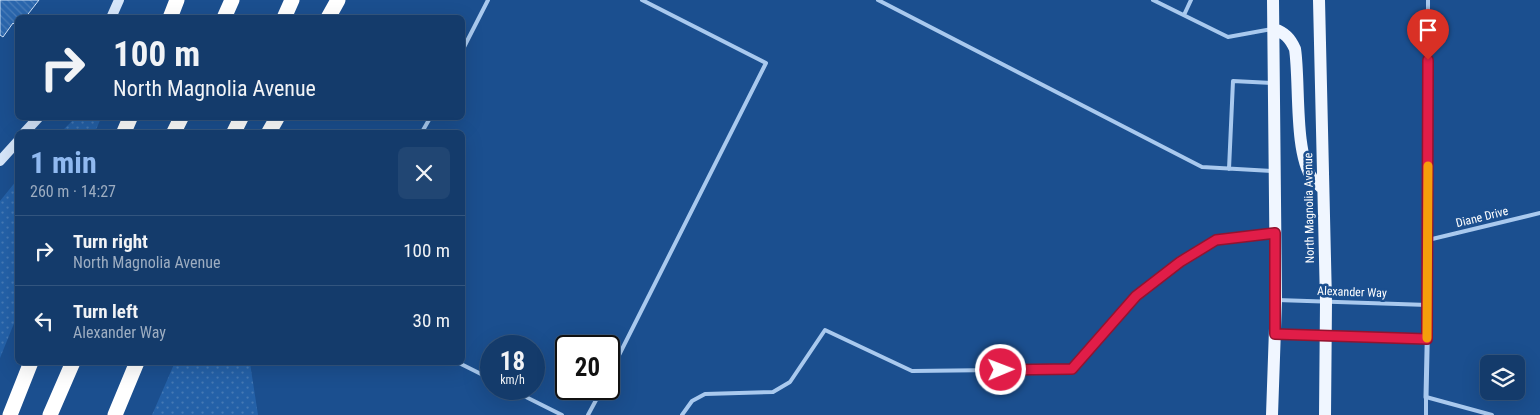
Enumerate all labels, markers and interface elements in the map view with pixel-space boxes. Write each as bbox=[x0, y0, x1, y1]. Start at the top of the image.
pin bbox=[1407, 9, 1449, 60]
icon: arrive bbox=[1414, 16, 1442, 44]
text: 100 m bbox=[113, 34, 200, 75]
icon: right bbox=[30, 35, 95, 100]
text: North Magnolia Avenue bbox=[113, 76, 316, 101]
text: 1 min bbox=[30, 145, 97, 180]
button: close bbox=[398, 147, 450, 199]
street label: North Magnolia Avenue bbox=[1301, 152, 1317, 263]
text: 260 m · 14:27 bbox=[30, 182, 116, 201]
street label: Diane Drive bbox=[1454, 204, 1510, 230]
text: Turn right bbox=[73, 230, 148, 253]
icon: right bbox=[30, 237, 58, 265]
text: 100 m bbox=[403, 239, 450, 262]
text: North Magnolia Avenue bbox=[73, 253, 221, 272]
street label: Alexander Way bbox=[1317, 284, 1387, 300]
text: Turn left bbox=[73, 300, 138, 323]
icon: left bbox=[30, 307, 58, 335]
text: 30 m bbox=[413, 309, 450, 332]
text: Alexander Way bbox=[73, 323, 166, 342]
speed limit sign: 20 bbox=[555, 335, 620, 400]
position arrow bbox=[974, 343, 1026, 395]
text: 18 bbox=[500, 347, 525, 376]
map controls bbox=[1480, 355, 1525, 400]
button: layers bbox=[1480, 355, 1525, 400]
text: km/h bbox=[500, 373, 525, 387]

